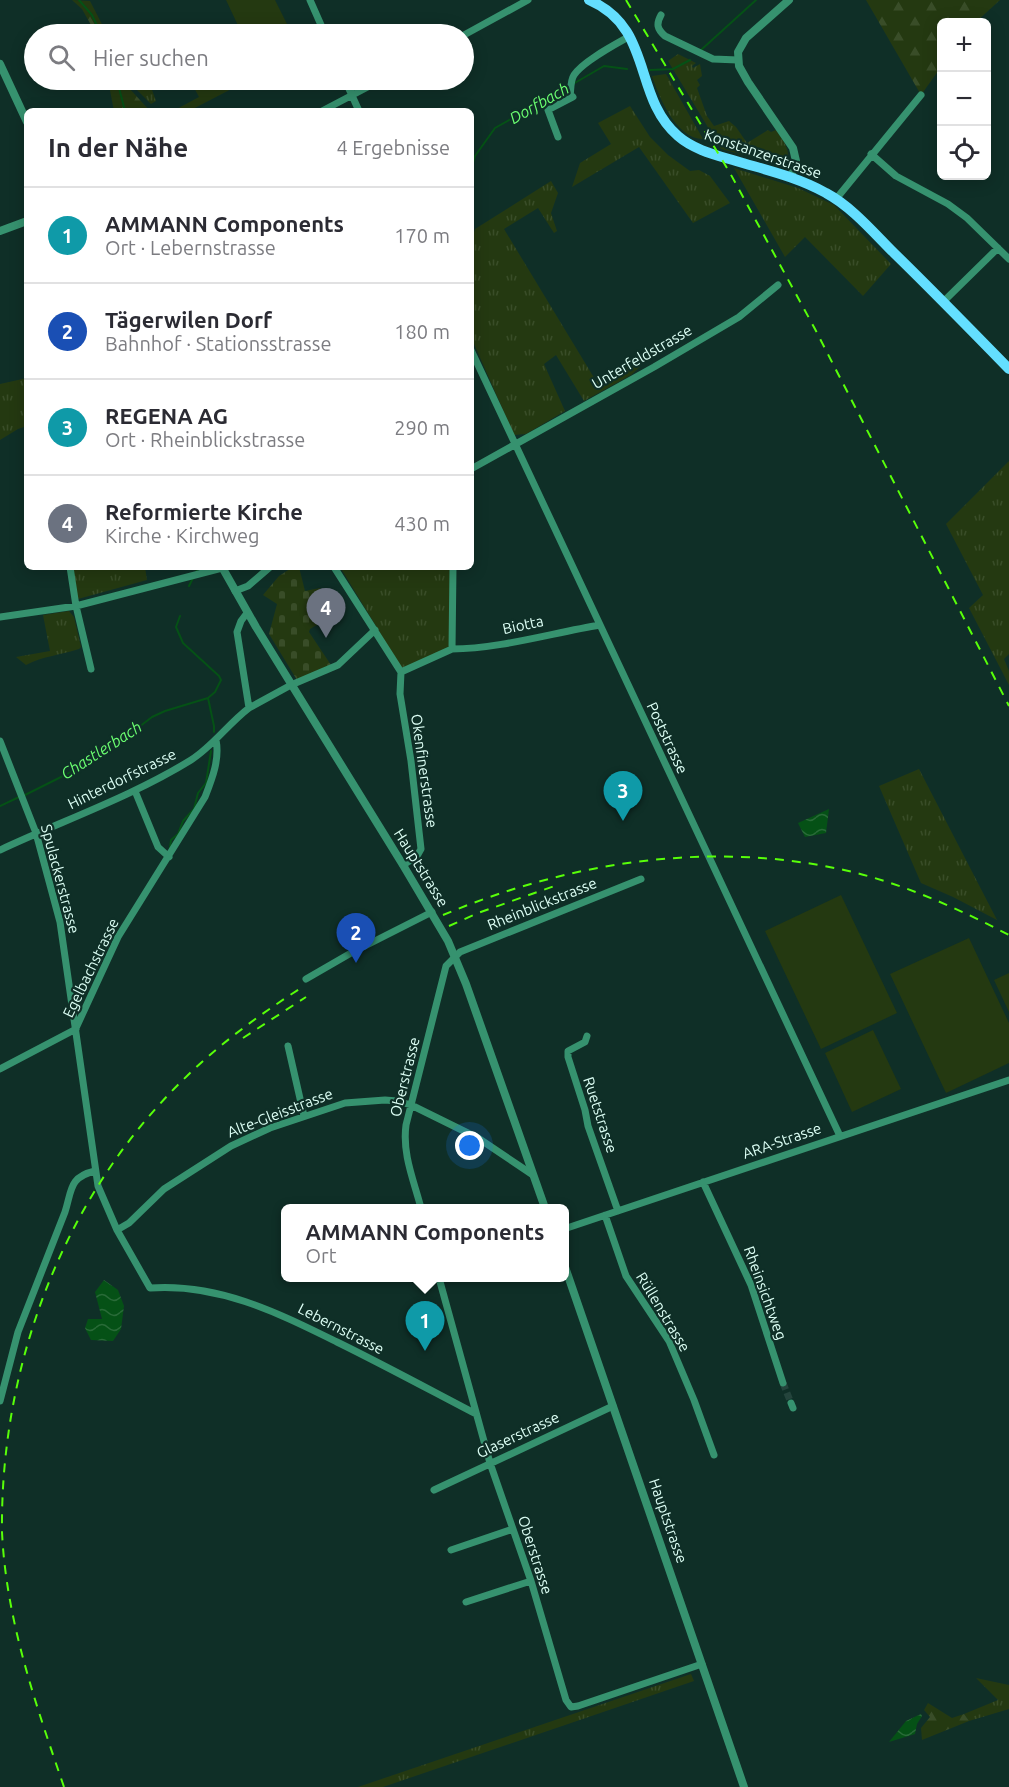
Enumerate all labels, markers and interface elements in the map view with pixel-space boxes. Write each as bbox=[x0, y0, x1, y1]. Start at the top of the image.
map controls bbox=[937, 18, 991, 180]
button: + bbox=[937, 18, 991, 72]
search box bbox=[24, 24, 474, 90]
icon: search bbox=[45, 41, 78, 74]
text: Hier suchen bbox=[93, 45, 209, 70]
button: − bbox=[937, 72, 991, 126]
water label: Dorfbach bbox=[506, 79, 572, 127]
street label: Konstanzerstrasse bbox=[702, 126, 824, 182]
button: locate bbox=[937, 126, 991, 180]
text: In der Nähe bbox=[48, 133, 188, 162]
text: 4 Ergebnisse bbox=[336, 136, 450, 159]
text: AMMANN Components bbox=[105, 211, 344, 236]
text: 1 bbox=[62, 224, 73, 247]
text: 170 m bbox=[394, 224, 450, 247]
text: Ort · Lebernstrasse bbox=[105, 236, 276, 259]
text: Tägerwilen Dorf bbox=[105, 307, 272, 332]
text: 2 bbox=[62, 320, 73, 343]
text: 180 m bbox=[394, 320, 450, 343]
street label: Unterfeldstrasse bbox=[589, 321, 695, 392]
text: Bahnhof · Stationsstrasse bbox=[105, 332, 332, 355]
text: REGENA AG bbox=[105, 403, 228, 428]
text: 3 bbox=[62, 416, 73, 439]
text: 290 m bbox=[394, 416, 450, 439]
text: Ort · Rheinblickstrasse bbox=[105, 428, 305, 451]
text: Reformierte Kirche bbox=[105, 499, 303, 524]
text: 4 bbox=[62, 512, 73, 535]
text: 430 m bbox=[394, 512, 450, 535]
text: Kirche · Kirchweg bbox=[105, 524, 260, 547]
pin: 4 bbox=[306, 588, 346, 638]
street label: Biotta bbox=[501, 612, 545, 637]
street label: Poststrasse bbox=[643, 699, 691, 776]
street label: Okenfinerstrasse bbox=[408, 713, 441, 829]
water label: Chastlerbach bbox=[57, 717, 145, 783]
street label: Hinterdorfstrasse bbox=[65, 745, 179, 812]
pin: 3 bbox=[604, 772, 642, 821]
street label: Spulackerstrasse bbox=[38, 822, 83, 935]
street label: Hauptstrasse bbox=[391, 826, 452, 910]
street label: Rheinblickstrasse bbox=[485, 874, 599, 933]
pin: 2 bbox=[336, 914, 376, 963]
street label: Egelbachstrasse bbox=[59, 915, 122, 1020]
street label: Oberstrasse bbox=[386, 1035, 423, 1118]
street label: Ruetstrasse bbox=[580, 1075, 621, 1155]
street label: Alte-Gleisstrasse bbox=[225, 1085, 335, 1140]
street label: ARA-Strasse bbox=[740, 1119, 823, 1162]
your location bbox=[455, 1131, 484, 1160]
popup bbox=[281, 1204, 569, 1282]
text: AMMANN Components bbox=[306, 1219, 544, 1244]
text: Ort bbox=[306, 1244, 337, 1267]
street label: Rheinsichtweg bbox=[741, 1244, 790, 1342]
street label: Rüllenstrasse bbox=[633, 1269, 694, 1355]
street label: Lebernstrasse bbox=[295, 1300, 387, 1358]
pin: 1 bbox=[406, 1302, 444, 1351]
street label: Glaserstrasse bbox=[474, 1408, 562, 1461]
street label: Hauptstrasse bbox=[646, 1476, 691, 1565]
street label: Oberstrasse bbox=[515, 1513, 556, 1596]

